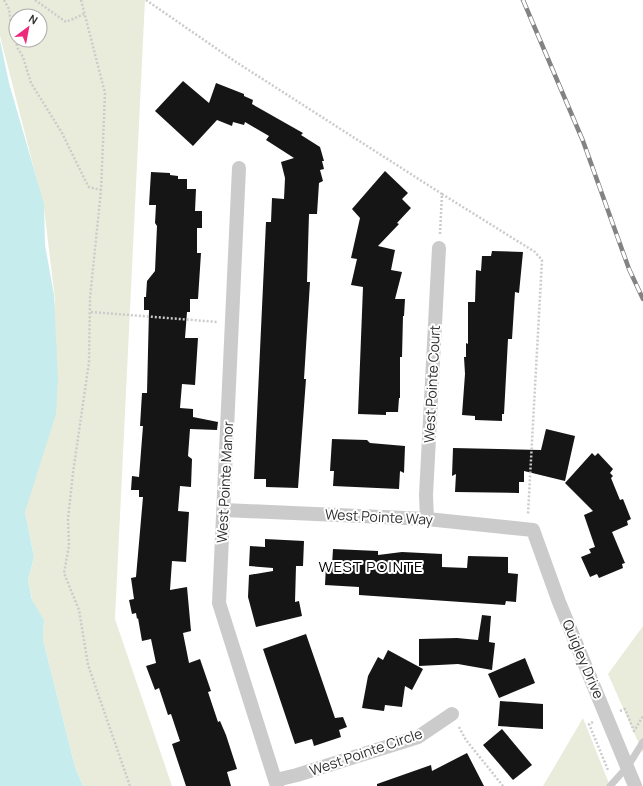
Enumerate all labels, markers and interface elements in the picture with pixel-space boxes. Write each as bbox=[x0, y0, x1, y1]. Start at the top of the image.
north arrow bbox=[8, 8, 48, 48]
text: N bbox=[26, 11, 41, 28]
street label: West Pointe Court bbox=[419, 324, 444, 443]
street label: West Pointe Manor bbox=[212, 421, 237, 543]
street label: West Pointe Way bbox=[325, 504, 434, 529]
district label: WEST POINTE bbox=[318, 556, 424, 577]
street label: Quigley Drive bbox=[558, 616, 609, 701]
street label: West Pointe Circle bbox=[307, 723, 425, 780]

